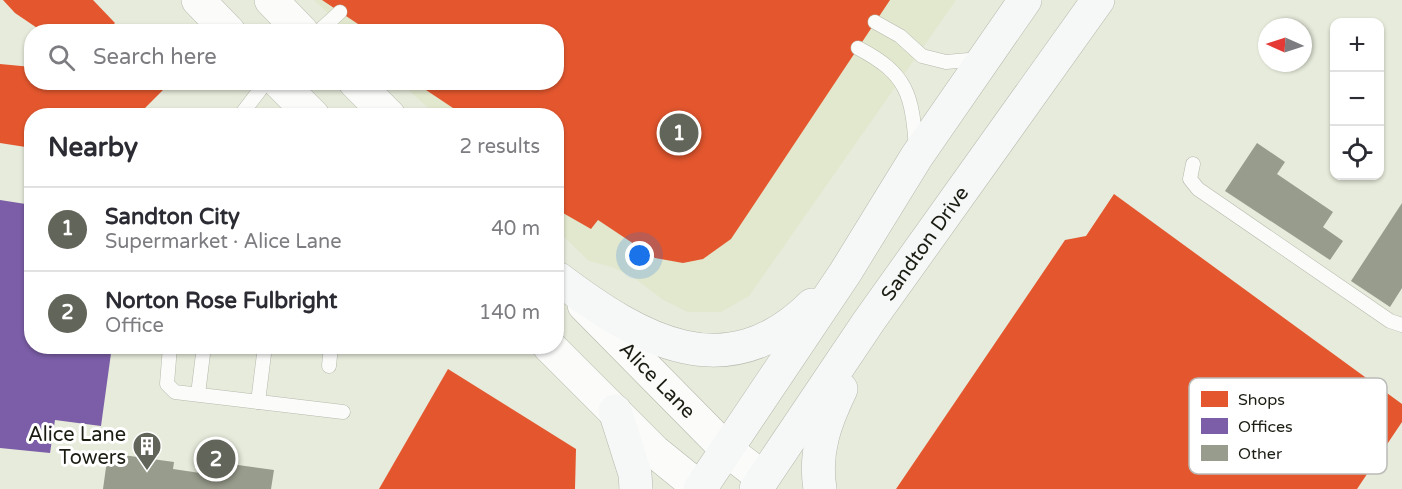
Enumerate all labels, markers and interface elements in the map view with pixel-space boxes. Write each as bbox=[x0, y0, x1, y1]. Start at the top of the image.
north arrow bbox=[1258, 18, 1312, 72]
map controls bbox=[1330, 18, 1384, 180]
button: + bbox=[1330, 18, 1384, 72]
search box bbox=[24, 24, 564, 90]
icon: search bbox=[45, 41, 78, 74]
text: Search here bbox=[93, 44, 217, 70]
button: − bbox=[1330, 72, 1384, 126]
pin: 1 bbox=[660, 110, 698, 156]
button: locate bbox=[1330, 126, 1384, 180]
text: Nearby bbox=[48, 132, 138, 163]
text: 2 results bbox=[460, 135, 540, 159]
street label: Sandton Drive bbox=[876, 182, 974, 306]
text: Sandton City bbox=[105, 204, 240, 230]
text: 1 bbox=[61, 217, 74, 241]
text: 40 m bbox=[491, 217, 540, 241]
text: Supermarket · Alice Lane bbox=[105, 230, 342, 254]
your location bbox=[625, 241, 654, 270]
text: Norton Rose Fulbright bbox=[105, 288, 337, 314]
text: 2 bbox=[61, 301, 74, 325]
text: 140 m bbox=[479, 301, 540, 325]
text: Office bbox=[105, 314, 164, 338]
street label: Alice Lane bbox=[614, 337, 700, 424]
legend bbox=[1189, 378, 1387, 474]
text: Shops bbox=[1238, 390, 1285, 410]
text: Offices bbox=[1238, 417, 1293, 437]
place label: Alice Lane Towers bbox=[28, 423, 126, 470]
building icon: Alice Lane Towers bbox=[131, 430, 163, 472]
pin: 2 bbox=[196, 436, 236, 482]
text: Other bbox=[1238, 444, 1283, 464]

